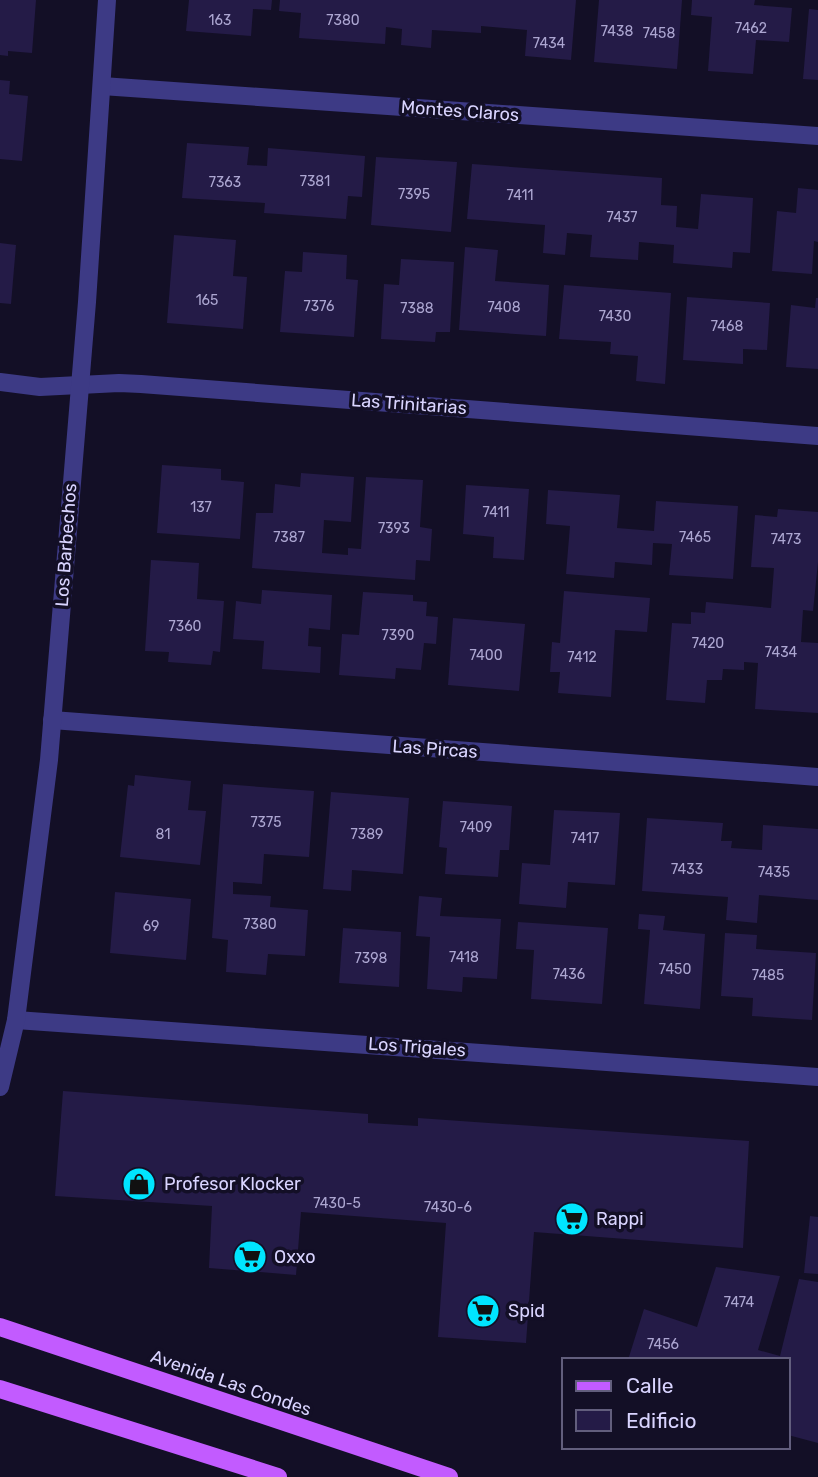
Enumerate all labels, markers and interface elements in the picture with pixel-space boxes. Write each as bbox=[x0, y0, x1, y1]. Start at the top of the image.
house number: 163 bbox=[209, 12, 231, 29]
house number: 7380 bbox=[326, 12, 360, 29]
house number: 7462 bbox=[735, 20, 767, 37]
house number: 7438 bbox=[601, 23, 633, 40]
house number: 7458 bbox=[643, 25, 675, 42]
house number: 7434 bbox=[533, 35, 566, 52]
street label: Montes Claros bbox=[400, 96, 520, 126]
house number: 7381 bbox=[300, 173, 330, 190]
house number: 7363 bbox=[209, 174, 241, 191]
house number: 7395 bbox=[398, 186, 430, 203]
house number: 7411 bbox=[506, 187, 534, 204]
house number: 7437 bbox=[607, 209, 638, 226]
house number: 165 bbox=[196, 292, 218, 309]
house number: 7376 bbox=[304, 298, 334, 315]
house number: 7408 bbox=[487, 299, 521, 316]
house number: 7388 bbox=[400, 300, 434, 317]
house number: 7430 bbox=[599, 308, 631, 325]
house number: 7468 bbox=[711, 318, 743, 335]
street label: Las Trinitarias bbox=[350, 389, 468, 419]
street label: Los Barbechos bbox=[51, 482, 81, 608]
house number: 137 bbox=[190, 499, 212, 516]
house number: 7411 bbox=[482, 504, 510, 521]
house number: 7393 bbox=[378, 520, 410, 537]
house number: 7387 bbox=[273, 529, 305, 546]
house number: 7465 bbox=[679, 529, 711, 546]
house number: 7473 bbox=[771, 531, 801, 548]
house number: 7360 bbox=[169, 618, 202, 635]
house number: 7390 bbox=[382, 627, 414, 644]
house number: 7420 bbox=[692, 635, 724, 652]
house number: 7434 bbox=[765, 644, 798, 661]
house number: 7400 bbox=[469, 647, 503, 664]
house number: 7412 bbox=[567, 649, 597, 666]
street label: Las Pircas bbox=[392, 735, 478, 763]
house number: 7375 bbox=[250, 814, 282, 831]
house number: 7409 bbox=[460, 819, 492, 836]
house number: 81 bbox=[156, 826, 170, 843]
house number: 7389 bbox=[351, 826, 383, 843]
house number: 7417 bbox=[571, 830, 599, 847]
house number: 7433 bbox=[671, 861, 703, 878]
house number: 7435 bbox=[758, 864, 790, 881]
house number: 7380 bbox=[243, 916, 277, 933]
house number: 69 bbox=[143, 918, 159, 935]
house number: 7418 bbox=[449, 949, 479, 966]
house number: 7398 bbox=[355, 950, 387, 967]
house number: 7450 bbox=[659, 961, 691, 978]
house number: 7436 bbox=[553, 966, 585, 983]
house number: 7485 bbox=[752, 967, 784, 984]
street label: Los Trigales bbox=[367, 1033, 467, 1061]
shop icon: Profesor Klocker bbox=[120, 1165, 158, 1203]
place label: Profesor Klocker bbox=[164, 1173, 301, 1195]
house number: 7430-5 bbox=[313, 1195, 361, 1212]
house number: 7430-6 bbox=[424, 1199, 472, 1216]
supermarket icon: Rappi bbox=[553, 1200, 591, 1238]
place label: Rappi bbox=[596, 1208, 644, 1230]
supermarket icon: Oxxo bbox=[231, 1238, 269, 1276]
place label: Oxxo bbox=[274, 1246, 316, 1268]
supermarket icon: Spid bbox=[464, 1292, 502, 1330]
house number: 7474 bbox=[724, 1294, 755, 1311]
place label: Spid bbox=[508, 1300, 545, 1322]
house number: 7456 bbox=[647, 1336, 679, 1353]
street label: Avenida Las Condes bbox=[148, 1345, 314, 1421]
legend bbox=[562, 1358, 790, 1449]
text: Calle bbox=[626, 1373, 674, 1398]
text: Edificio bbox=[626, 1408, 696, 1433]

